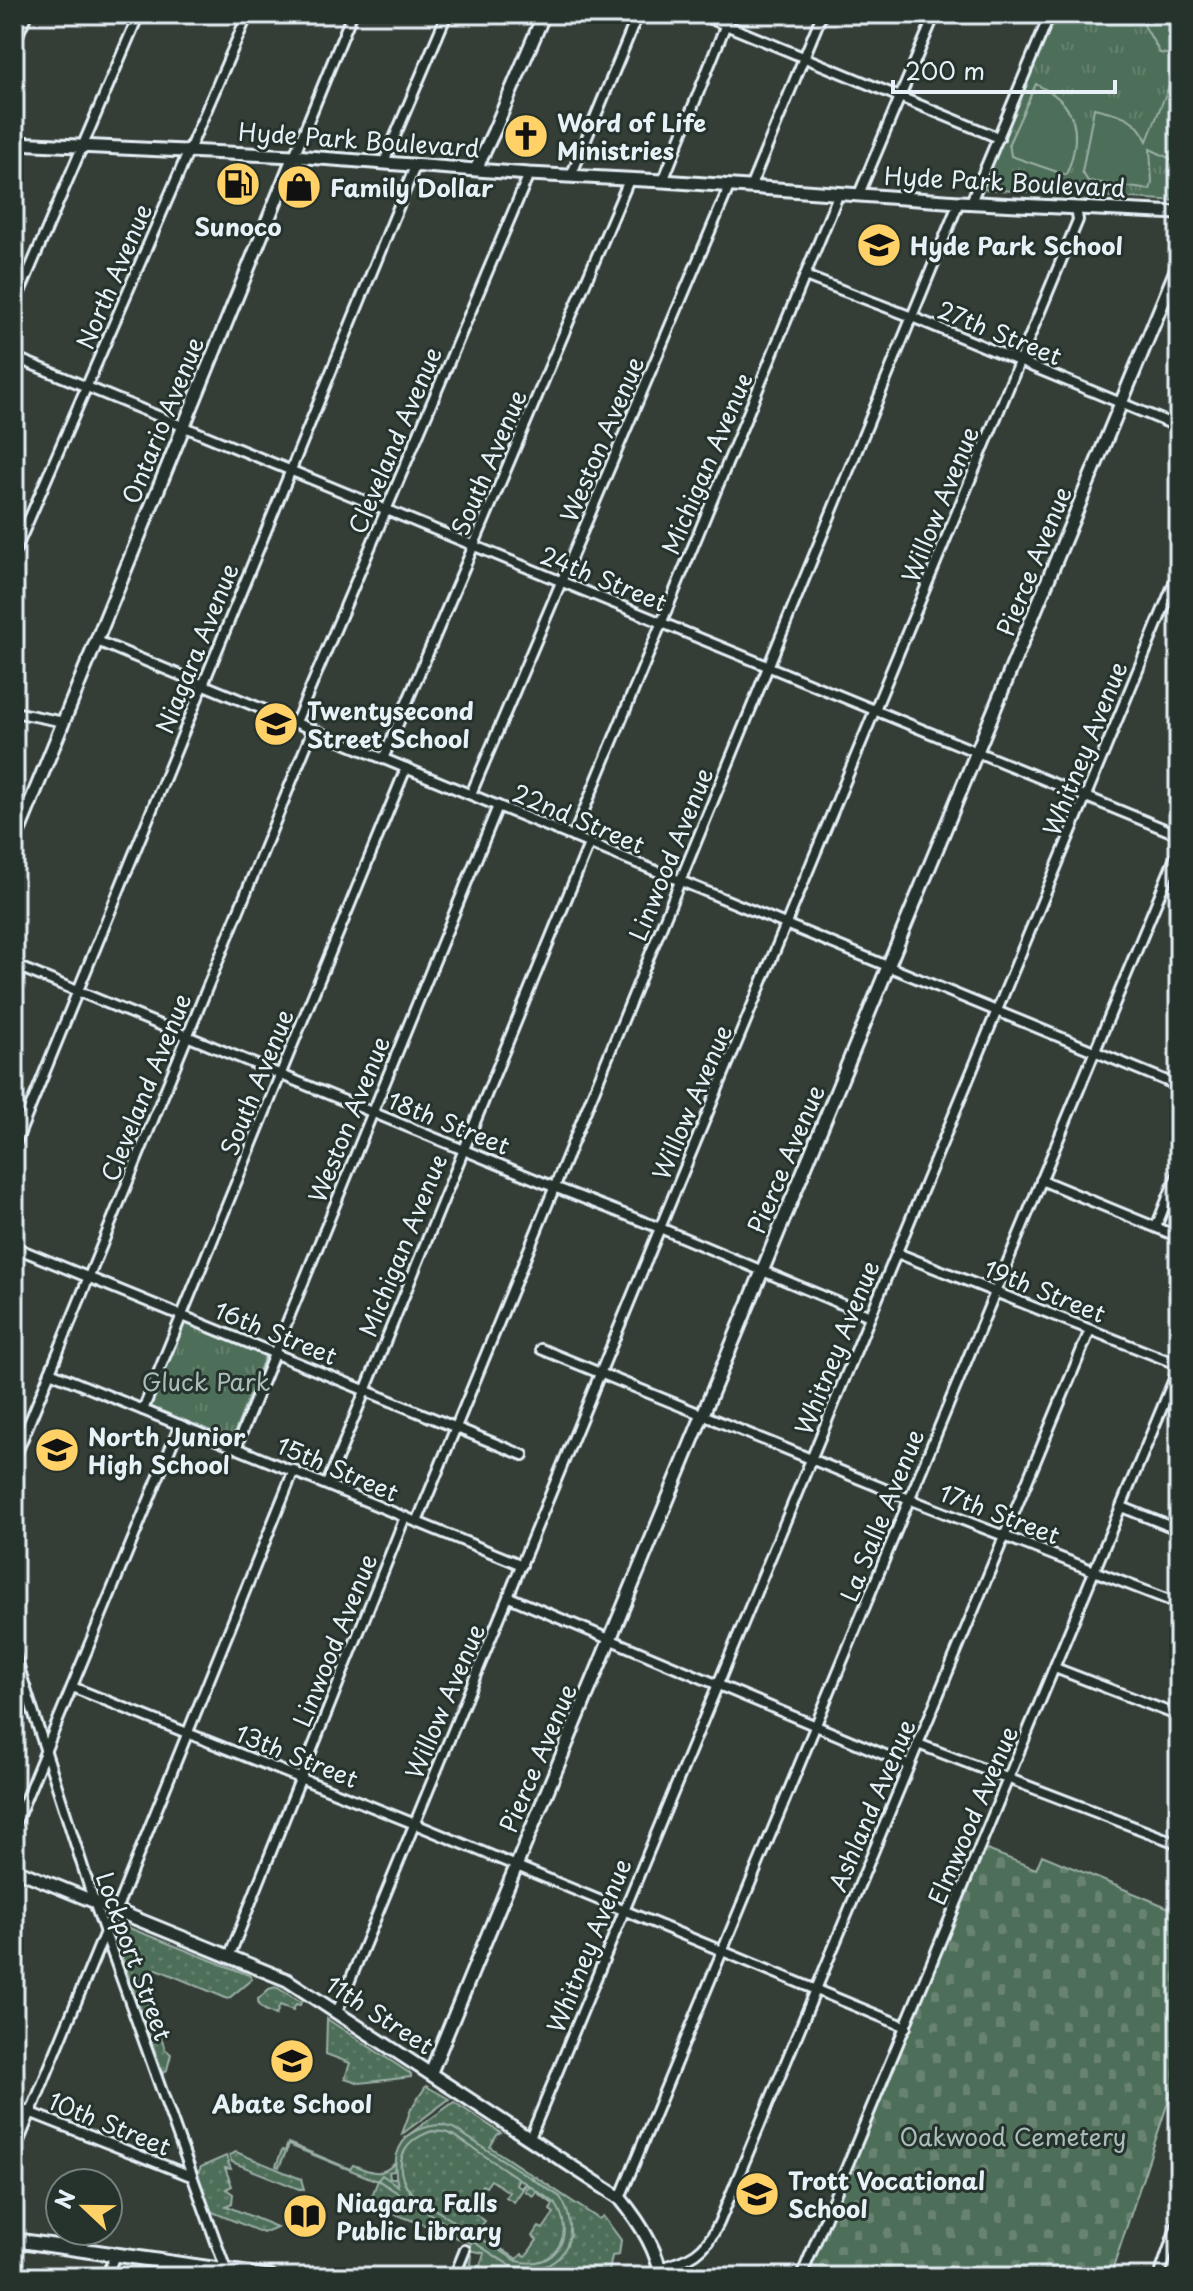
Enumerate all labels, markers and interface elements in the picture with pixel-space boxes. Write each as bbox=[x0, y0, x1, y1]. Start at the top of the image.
scale bar bbox=[893, 44, 1115, 94]
text: 200 m bbox=[905, 52, 985, 88]
place label: Word of Life Ministries bbox=[557, 104, 706, 168]
church icon: Word of Life Ministries bbox=[502, 112, 550, 160]
street label: Hyde Park Boulevard bbox=[237, 113, 481, 165]
street label: Hyde Park Boulevard bbox=[883, 157, 1127, 205]
fuel station icon: Sunoco bbox=[214, 160, 262, 208]
shop icon: Family Dollar bbox=[275, 163, 323, 211]
place label: Family Dollar bbox=[330, 169, 494, 205]
street label: North Avenue bbox=[66, 198, 160, 354]
place label: Sunoco bbox=[194, 208, 282, 244]
school or university icon: Hyde Park School bbox=[855, 221, 903, 269]
place label: Hyde Park School bbox=[910, 227, 1123, 263]
street label: 27th Street bbox=[932, 291, 1068, 373]
street label: Ontario Avenue bbox=[112, 331, 212, 509]
street label: Cleveland Avenue bbox=[338, 341, 450, 539]
street label: Weston Avenue bbox=[550, 351, 652, 527]
street label: Michigan Avenue bbox=[651, 366, 761, 560]
street label: South Avenue bbox=[441, 384, 535, 540]
street label: Willow Avenue bbox=[891, 421, 987, 587]
street label: Pierce Avenue bbox=[987, 481, 1079, 641]
street label: 24th Street bbox=[535, 536, 673, 620]
street label: Niagara Avenue bbox=[145, 557, 247, 739]
street label: Whitney Avenue bbox=[1033, 656, 1135, 840]
place label: Twentysecond Street School bbox=[307, 692, 474, 756]
school or university icon: Twentysecond Street School bbox=[252, 700, 300, 748]
street label: Linwood Avenue bbox=[619, 762, 721, 946]
street label: 22nd Street bbox=[507, 774, 651, 862]
street label: Cleveland Avenue bbox=[91, 987, 199, 1187]
street label: South Avenue bbox=[210, 1003, 302, 1161]
street label: Willow Avenue bbox=[642, 1019, 740, 1185]
street label: Weston Avenue bbox=[298, 1030, 398, 1208]
street label: Pierce Avenue bbox=[737, 1079, 833, 1239]
street label: 18th Street bbox=[382, 1081, 516, 1163]
street label: Michigan Avenue bbox=[349, 1148, 455, 1342]
street label: 19th Street bbox=[979, 1249, 1111, 1331]
street label: Whitney Avenue bbox=[785, 1255, 887, 1439]
street label: 16th Street bbox=[209, 1291, 343, 1373]
park label: Gluck Park bbox=[142, 1363, 270, 1399]
place label: North Junior High School bbox=[88, 1418, 246, 1482]
street label: La Salle Avenue bbox=[830, 1423, 932, 1607]
school or university icon: North Junior High School bbox=[33, 1426, 81, 1474]
street label: 15th Street bbox=[271, 1426, 405, 1510]
street label: 17th Street bbox=[934, 1474, 1066, 1553]
street label: Linwood Avenue bbox=[283, 1548, 385, 1732]
street label: Willow Avenue bbox=[395, 1618, 493, 1784]
street label: Pierce Avenue bbox=[489, 1678, 585, 1838]
street label: Ashland Avenue bbox=[819, 1713, 923, 1897]
street label: 13th Street bbox=[230, 1714, 364, 1796]
street label: Elmwood Avenue bbox=[918, 1720, 1026, 1910]
street label: Whitney Avenue bbox=[537, 1853, 639, 2037]
street label: Lockport Street bbox=[88, 1867, 182, 2046]
street label: 11th Street bbox=[319, 1966, 441, 2063]
school or university icon: Abate School bbox=[268, 2037, 316, 2085]
street label: 10th Street bbox=[43, 2082, 177, 2164]
place label: Abate School bbox=[211, 2085, 372, 2121]
park label: Oakwood Cemetery bbox=[899, 2118, 1127, 2154]
place label: Trott Vocational School bbox=[788, 2162, 985, 2226]
north arrow bbox=[44, 2167, 124, 2247]
school or university icon: Trott Vocational School bbox=[733, 2170, 781, 2218]
place label: Niagara Falls Public Library bbox=[336, 2184, 502, 2248]
text: N bbox=[46, 2185, 83, 2213]
library icon: Niagara Falls Public Library bbox=[281, 2192, 329, 2240]

